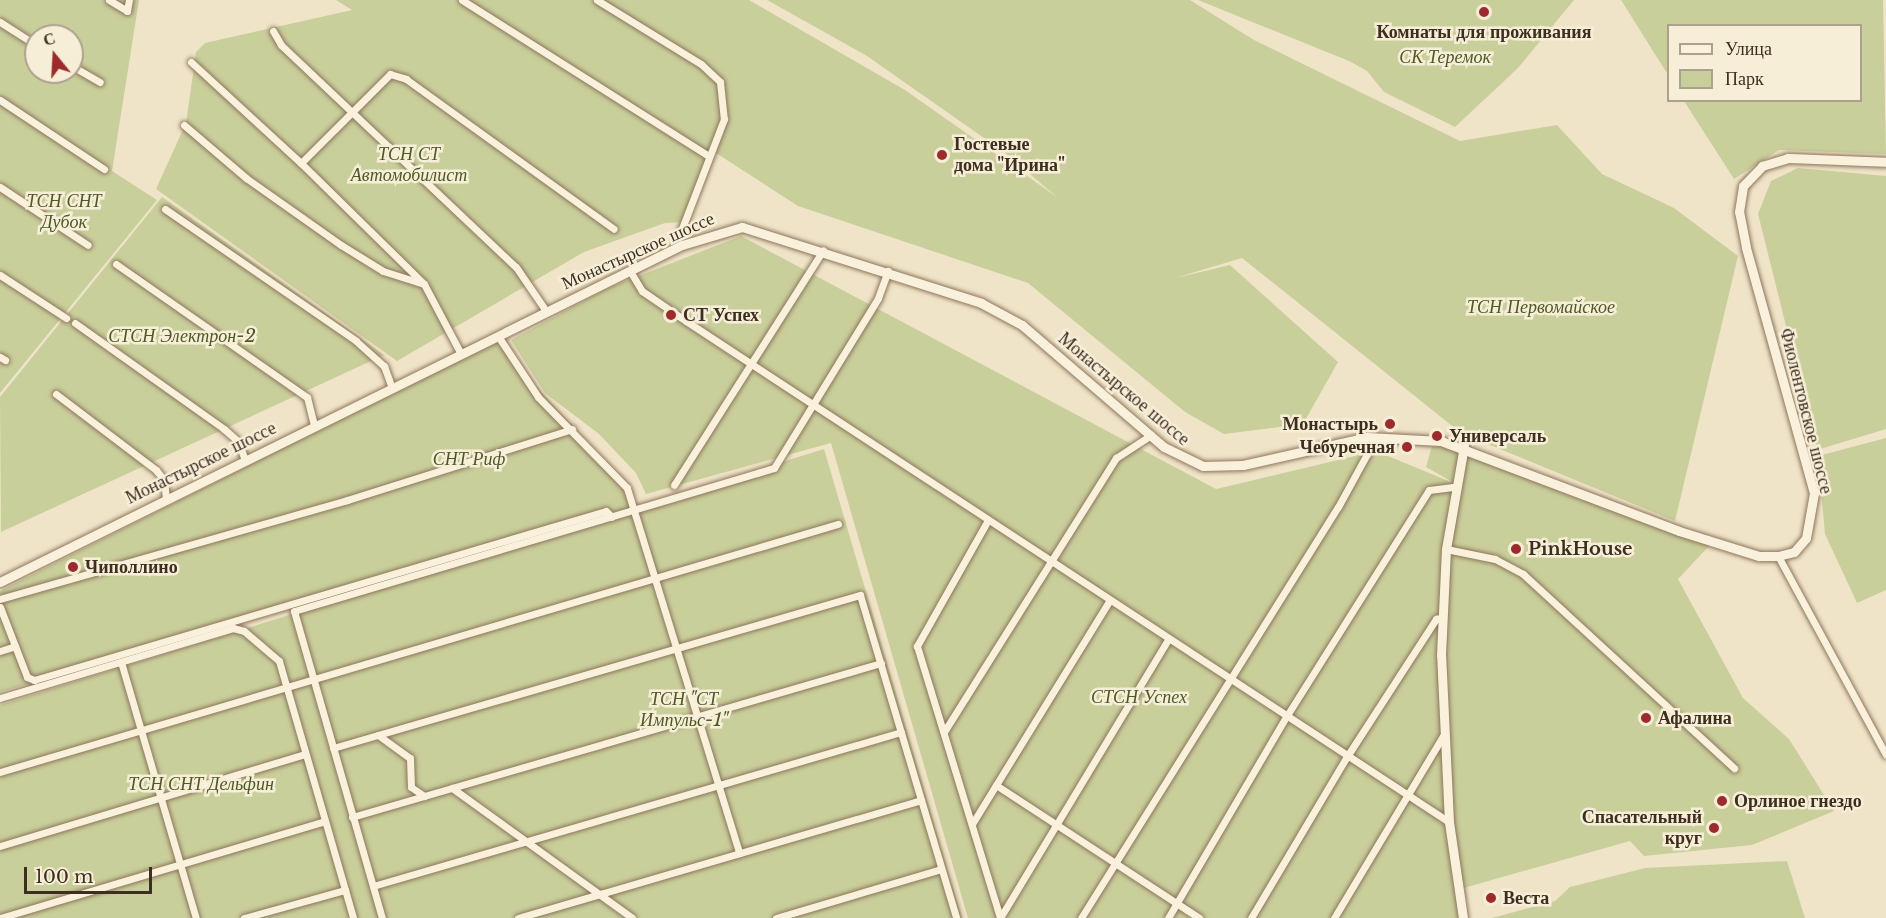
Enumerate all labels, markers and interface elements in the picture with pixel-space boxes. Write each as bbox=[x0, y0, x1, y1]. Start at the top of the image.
marker: Комнаты для проживания bbox=[1477, 5, 1491, 19]
place label: Комнаты для проживания bbox=[1377, 21, 1591, 43]
north arrow bbox=[24, 24, 84, 84]
legend bbox=[1667, 24, 1862, 102]
text: С bbox=[40, 27, 58, 50]
text: Улица bbox=[1725, 38, 1772, 60]
park label: СК Теремок bbox=[1399, 46, 1491, 68]
text: Парк bbox=[1725, 68, 1764, 90]
place label: Гостевые дома "Ирина" bbox=[954, 134, 1066, 176]
park label: ТСН СТ Автомобилист bbox=[351, 144, 467, 186]
marker: Гостевые дома "Ирина" bbox=[935, 148, 949, 162]
park label: ТСН СНТ Дубок bbox=[27, 191, 101, 234]
street label: Монастырское шоссе bbox=[558, 208, 718, 294]
park label: ТСН Первомайское bbox=[1467, 296, 1615, 318]
place label: СТ Успех bbox=[683, 304, 759, 326]
marker: СТ Успех bbox=[664, 308, 678, 322]
park label: СТСН Электрон-2 bbox=[108, 325, 256, 347]
street label: Фиолентовское шоссе bbox=[1775, 326, 1837, 496]
street label: Монастырское шоссе bbox=[1054, 328, 1194, 450]
place label: Монастырь bbox=[1282, 413, 1378, 435]
street label: Монастырское шоссе bbox=[122, 417, 280, 509]
marker: Монастырь bbox=[1383, 417, 1397, 431]
place label: Универсаль bbox=[1449, 425, 1546, 447]
marker: Универсаль bbox=[1430, 429, 1444, 443]
place label: Чебуречная bbox=[1300, 436, 1395, 458]
marker: Чебуречная bbox=[1400, 440, 1414, 454]
park label: СНТ Риф bbox=[433, 448, 505, 470]
place label: PinkHouse bbox=[1528, 538, 1633, 560]
marker: PinkHouse bbox=[1509, 542, 1523, 556]
place label: Чиполлино bbox=[85, 556, 178, 578]
marker: Чиполлино bbox=[66, 560, 80, 574]
park label: СТСН Успех bbox=[1091, 686, 1187, 708]
park label: ТСН "СТ Импульс-1" bbox=[640, 689, 728, 732]
place label: Афалина bbox=[1658, 707, 1732, 729]
marker: Афалина bbox=[1639, 711, 1653, 725]
park label: ТСН СНТ Дельфин bbox=[128, 773, 274, 795]
place label: Орлиное гнездо bbox=[1734, 790, 1862, 812]
marker: Орлиное гнездо bbox=[1715, 794, 1729, 808]
place label: Спасательный круг bbox=[1582, 807, 1702, 850]
marker: Спасательный круг bbox=[1707, 821, 1721, 835]
scale bar bbox=[27, 855, 154, 893]
text: 100 m bbox=[35, 866, 93, 888]
place label: Веста bbox=[1503, 887, 1549, 909]
marker: Веста bbox=[1484, 891, 1498, 905]

